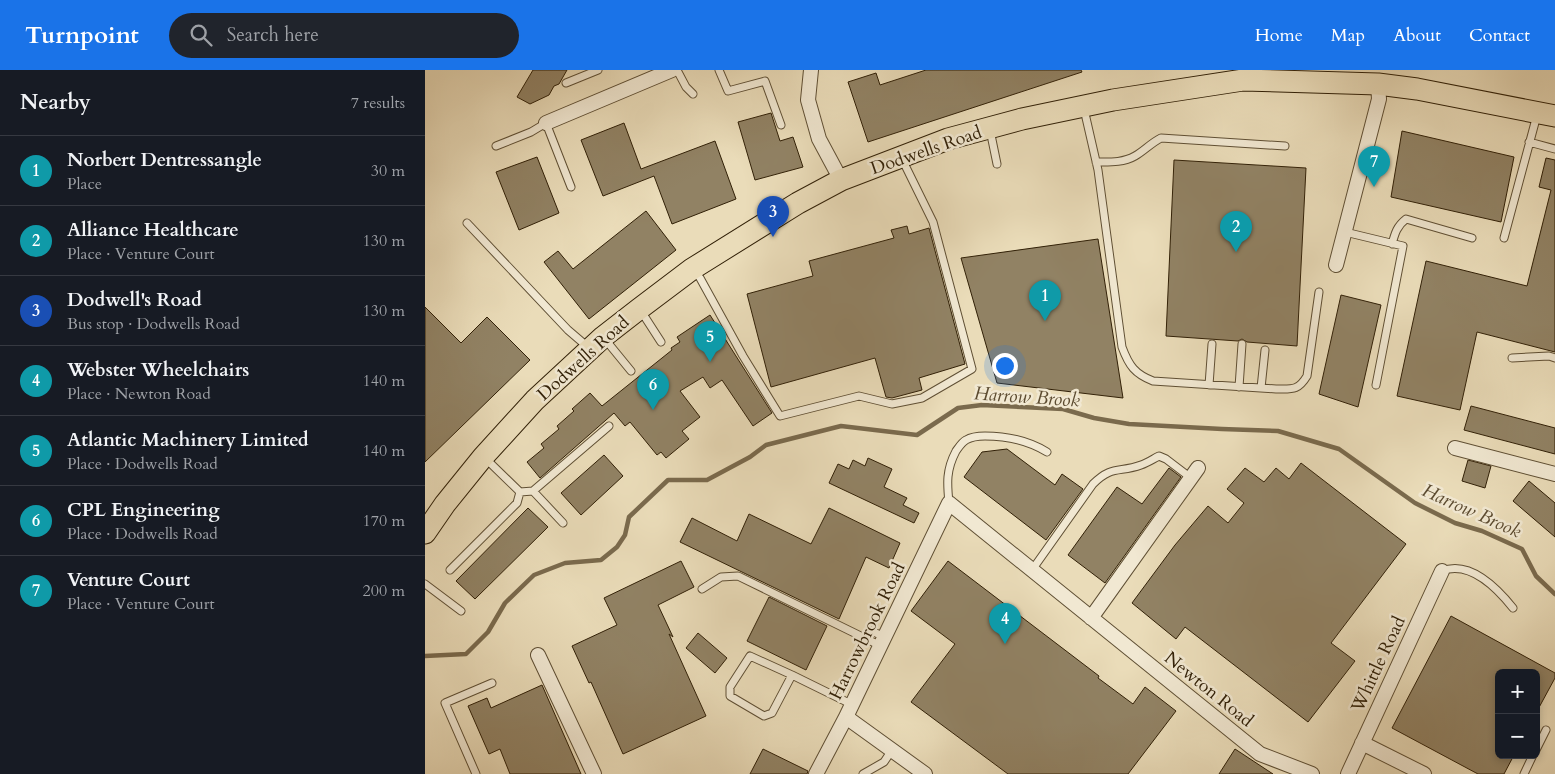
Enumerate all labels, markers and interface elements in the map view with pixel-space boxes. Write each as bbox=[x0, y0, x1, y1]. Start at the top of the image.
search box bbox=[169, 13, 519, 58]
text: Turnpoint bbox=[25, 19, 139, 52]
icon: search bbox=[187, 21, 215, 49]
text: Search here bbox=[227, 22, 319, 48]
text: Home bbox=[1255, 23, 1303, 48]
text: Map bbox=[1331, 23, 1365, 48]
text: About bbox=[1393, 23, 1441, 48]
text: Contact bbox=[1469, 23, 1530, 48]
text: Nearby bbox=[20, 88, 91, 117]
text: 7 results bbox=[351, 92, 405, 114]
street label: Dodwells Road bbox=[867, 120, 986, 181]
pin: 7 bbox=[1358, 146, 1390, 187]
text: Norbert Dentressangle bbox=[67, 147, 262, 173]
text: 1 bbox=[32, 160, 40, 182]
text: 30 m bbox=[371, 160, 405, 182]
text: Place bbox=[67, 173, 102, 195]
pin: 3 bbox=[757, 196, 789, 237]
pin: 2 bbox=[1220, 211, 1252, 252]
text: Alliance Healthcare bbox=[67, 217, 239, 243]
text: 2 bbox=[32, 230, 40, 252]
text: 130 m bbox=[363, 230, 405, 252]
text: Place · Venture Court bbox=[67, 243, 215, 265]
pin: 1 bbox=[1029, 280, 1061, 321]
text: Dodwell's Road bbox=[67, 287, 202, 313]
text: 3 bbox=[32, 300, 40, 322]
text: 130 m bbox=[363, 300, 405, 322]
street label: Dodwells Road bbox=[532, 310, 635, 407]
text: Bus stop · Dodwells Road bbox=[67, 313, 240, 335]
pin: 5 bbox=[694, 321, 726, 362]
your location bbox=[992, 353, 1018, 379]
text: Webster Wheelchairs bbox=[67, 357, 249, 383]
pin: 6 bbox=[637, 369, 669, 410]
text: 4 bbox=[32, 370, 40, 392]
text: 140 m bbox=[363, 370, 405, 392]
water label: Harrow Brook bbox=[973, 380, 1081, 414]
text: Place · Newton Road bbox=[67, 383, 211, 405]
text: Atlantic Machinery Limited bbox=[67, 427, 309, 453]
text: 5 bbox=[32, 440, 40, 462]
text: 140 m bbox=[363, 440, 405, 462]
text: Place · Dodwells Road bbox=[67, 453, 218, 475]
water label: Harrow Brook bbox=[1418, 477, 1526, 545]
text: CPL Engineering bbox=[67, 497, 220, 523]
text: 6 bbox=[32, 510, 40, 532]
text: 170 m bbox=[363, 510, 405, 532]
text: Place · Dodwells Road bbox=[67, 523, 218, 545]
street label: Harrowbrook Road bbox=[823, 558, 912, 704]
text: Venture Court bbox=[67, 567, 190, 593]
text: 7 bbox=[32, 580, 40, 602]
text: 200 m bbox=[363, 580, 405, 602]
text: Place · Venture Court bbox=[67, 593, 215, 615]
pin: 4 bbox=[989, 603, 1021, 644]
street label: Whittle Road bbox=[1345, 612, 1412, 717]
street label: Newton Road bbox=[1159, 646, 1259, 733]
map controls bbox=[1495, 669, 1540, 759]
button: + bbox=[1495, 669, 1540, 714]
button: − bbox=[1495, 714, 1540, 759]

